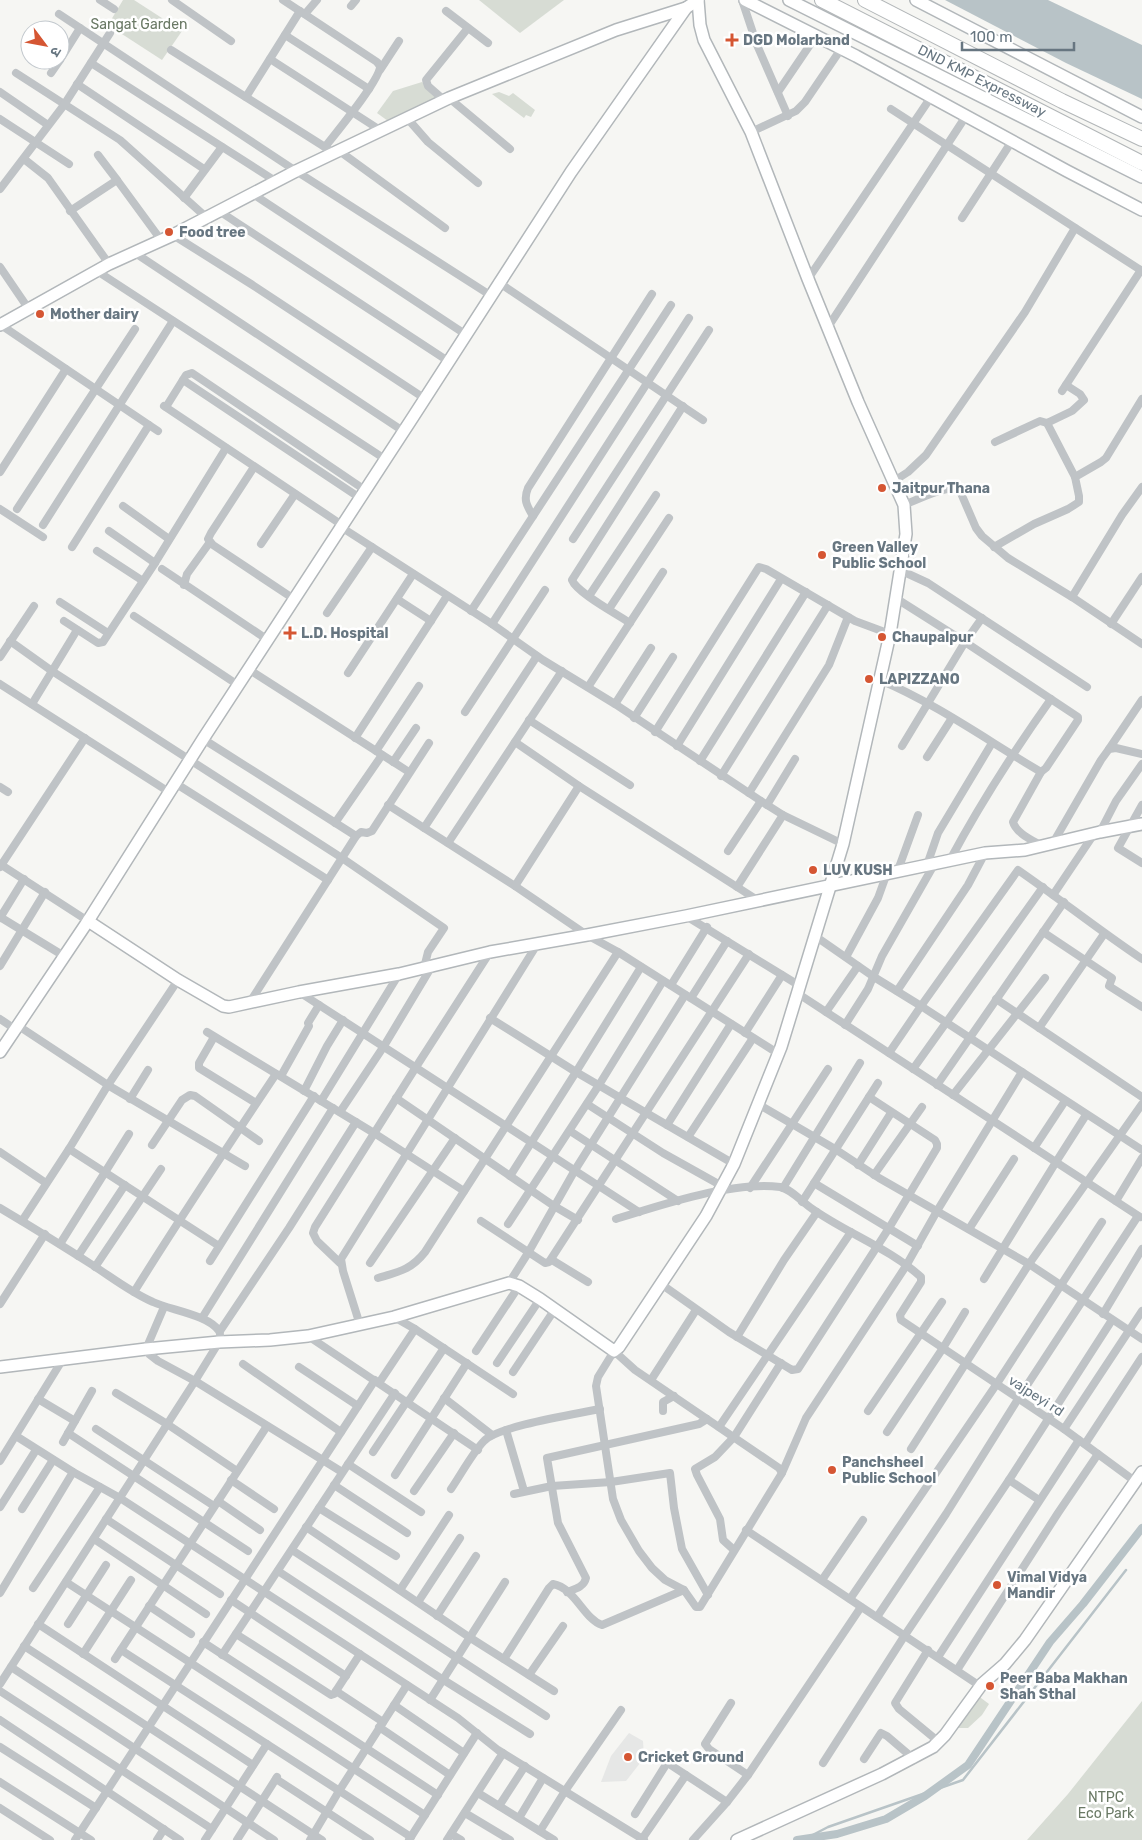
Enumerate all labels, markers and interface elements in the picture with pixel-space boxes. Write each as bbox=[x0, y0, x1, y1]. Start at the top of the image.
park label: Sangat Garden bbox=[91, 16, 187, 33]
north arrow bbox=[20, 20, 70, 70]
scale bar bbox=[962, 20, 1074, 52]
text: 100 m bbox=[970, 28, 1012, 46]
place label: DGD Molarband bbox=[743, 32, 850, 49]
marker: DGD Molarband bbox=[725, 33, 739, 47]
street label: DND KMP Expressway bbox=[915, 41, 1049, 121]
text: उ bbox=[46, 44, 65, 60]
place label: Food tree bbox=[179, 224, 246, 241]
marker: Food tree bbox=[163, 226, 175, 238]
place label: Mother dairy bbox=[50, 306, 140, 323]
marker: Mother dairy bbox=[34, 308, 46, 320]
place label: Jaitpur Thana bbox=[892, 480, 990, 497]
marker: Jaitpur Thana bbox=[876, 482, 888, 494]
place label: Green Valley Public School bbox=[832, 539, 926, 572]
marker: Green Valley Public School bbox=[816, 549, 828, 561]
place label: L.D. Hospital bbox=[301, 625, 389, 642]
marker: L.D. Hospital bbox=[283, 626, 297, 640]
place label: Chaupalpur bbox=[892, 629, 974, 646]
marker: Chaupalpur bbox=[876, 631, 888, 643]
place label: LAPIZZANO bbox=[879, 671, 960, 688]
marker: LAPIZZANO bbox=[863, 673, 875, 685]
place label: LUV KUSH bbox=[823, 862, 893, 879]
marker: LUV KUSH bbox=[807, 864, 819, 876]
street label: vajpeyi rd bbox=[1005, 1372, 1067, 1420]
place label: Panchsheel Public School bbox=[842, 1454, 936, 1487]
marker: Panchsheel Public School bbox=[826, 1464, 838, 1476]
place label: Vimal Vidya Mandir bbox=[1007, 1569, 1087, 1602]
marker: Vimal Vidya Mandir bbox=[991, 1579, 1003, 1591]
place label: Peer Baba Makhan Shah Sthal bbox=[1000, 1670, 1128, 1703]
marker: Peer Baba Makhan Shah Sthal bbox=[984, 1680, 996, 1692]
place label: Cricket Ground bbox=[638, 1749, 744, 1766]
marker: Cricket Ground bbox=[622, 1751, 634, 1763]
park label: NTPC Eco Park bbox=[1078, 1789, 1135, 1822]

